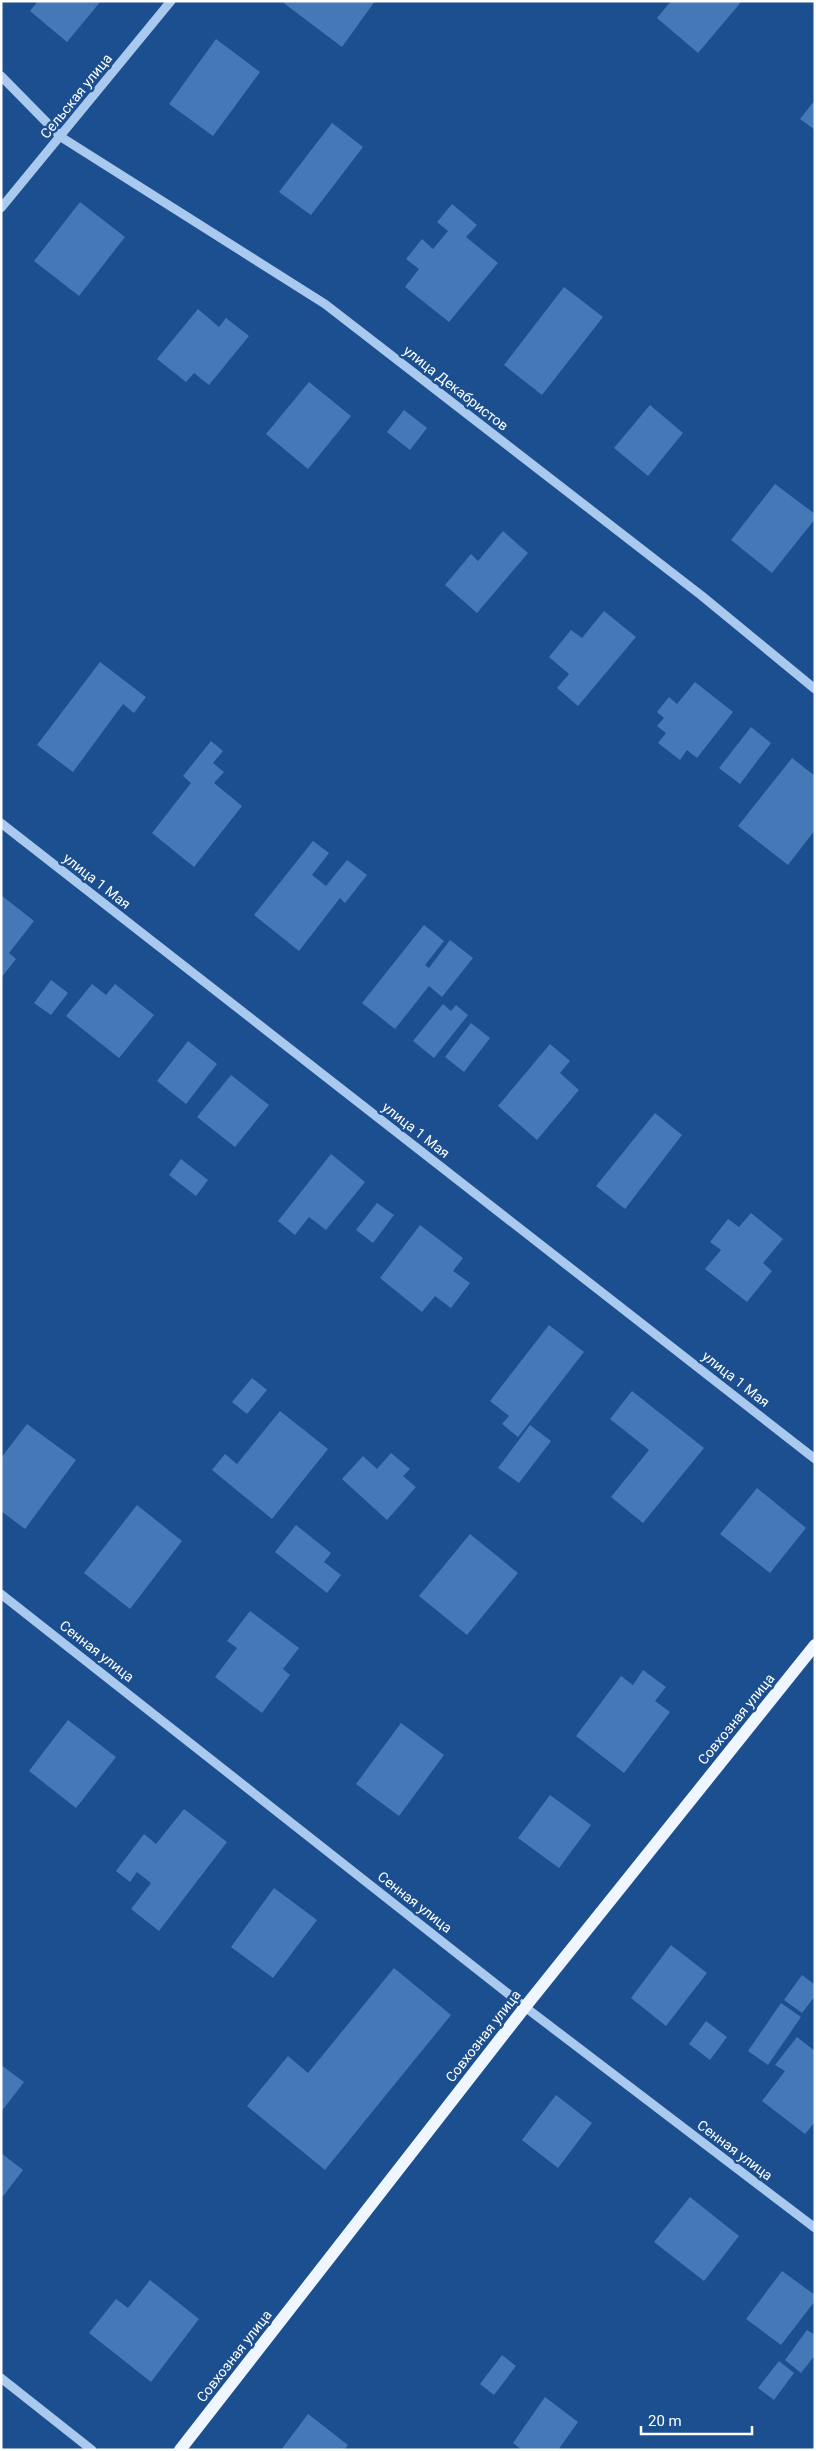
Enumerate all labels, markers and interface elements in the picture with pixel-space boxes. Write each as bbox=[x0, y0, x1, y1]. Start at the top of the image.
street label: Сельская улица bbox=[37, 50, 115, 142]
street label: улица Декабристов bbox=[400, 342, 512, 434]
street label: улица 1 Мая bbox=[60, 850, 134, 912]
street label: улица 1 Мая bbox=[379, 1099, 453, 1161]
street label: улица 1 Мая bbox=[699, 1348, 773, 1410]
street label: Сенная улица bbox=[57, 1617, 137, 1685]
street label: Совхозная улица bbox=[694, 1670, 778, 1768]
street label: Сенная улица bbox=[375, 1868, 455, 1936]
street label: Совхозная улица bbox=[442, 1987, 524, 2085]
street label: Сенная улица bbox=[694, 2117, 776, 2183]
street label: Совхозная улица bbox=[193, 2307, 275, 2405]
scale bar bbox=[641, 2404, 752, 2436]
text: 20 m bbox=[648, 2412, 682, 2430]

